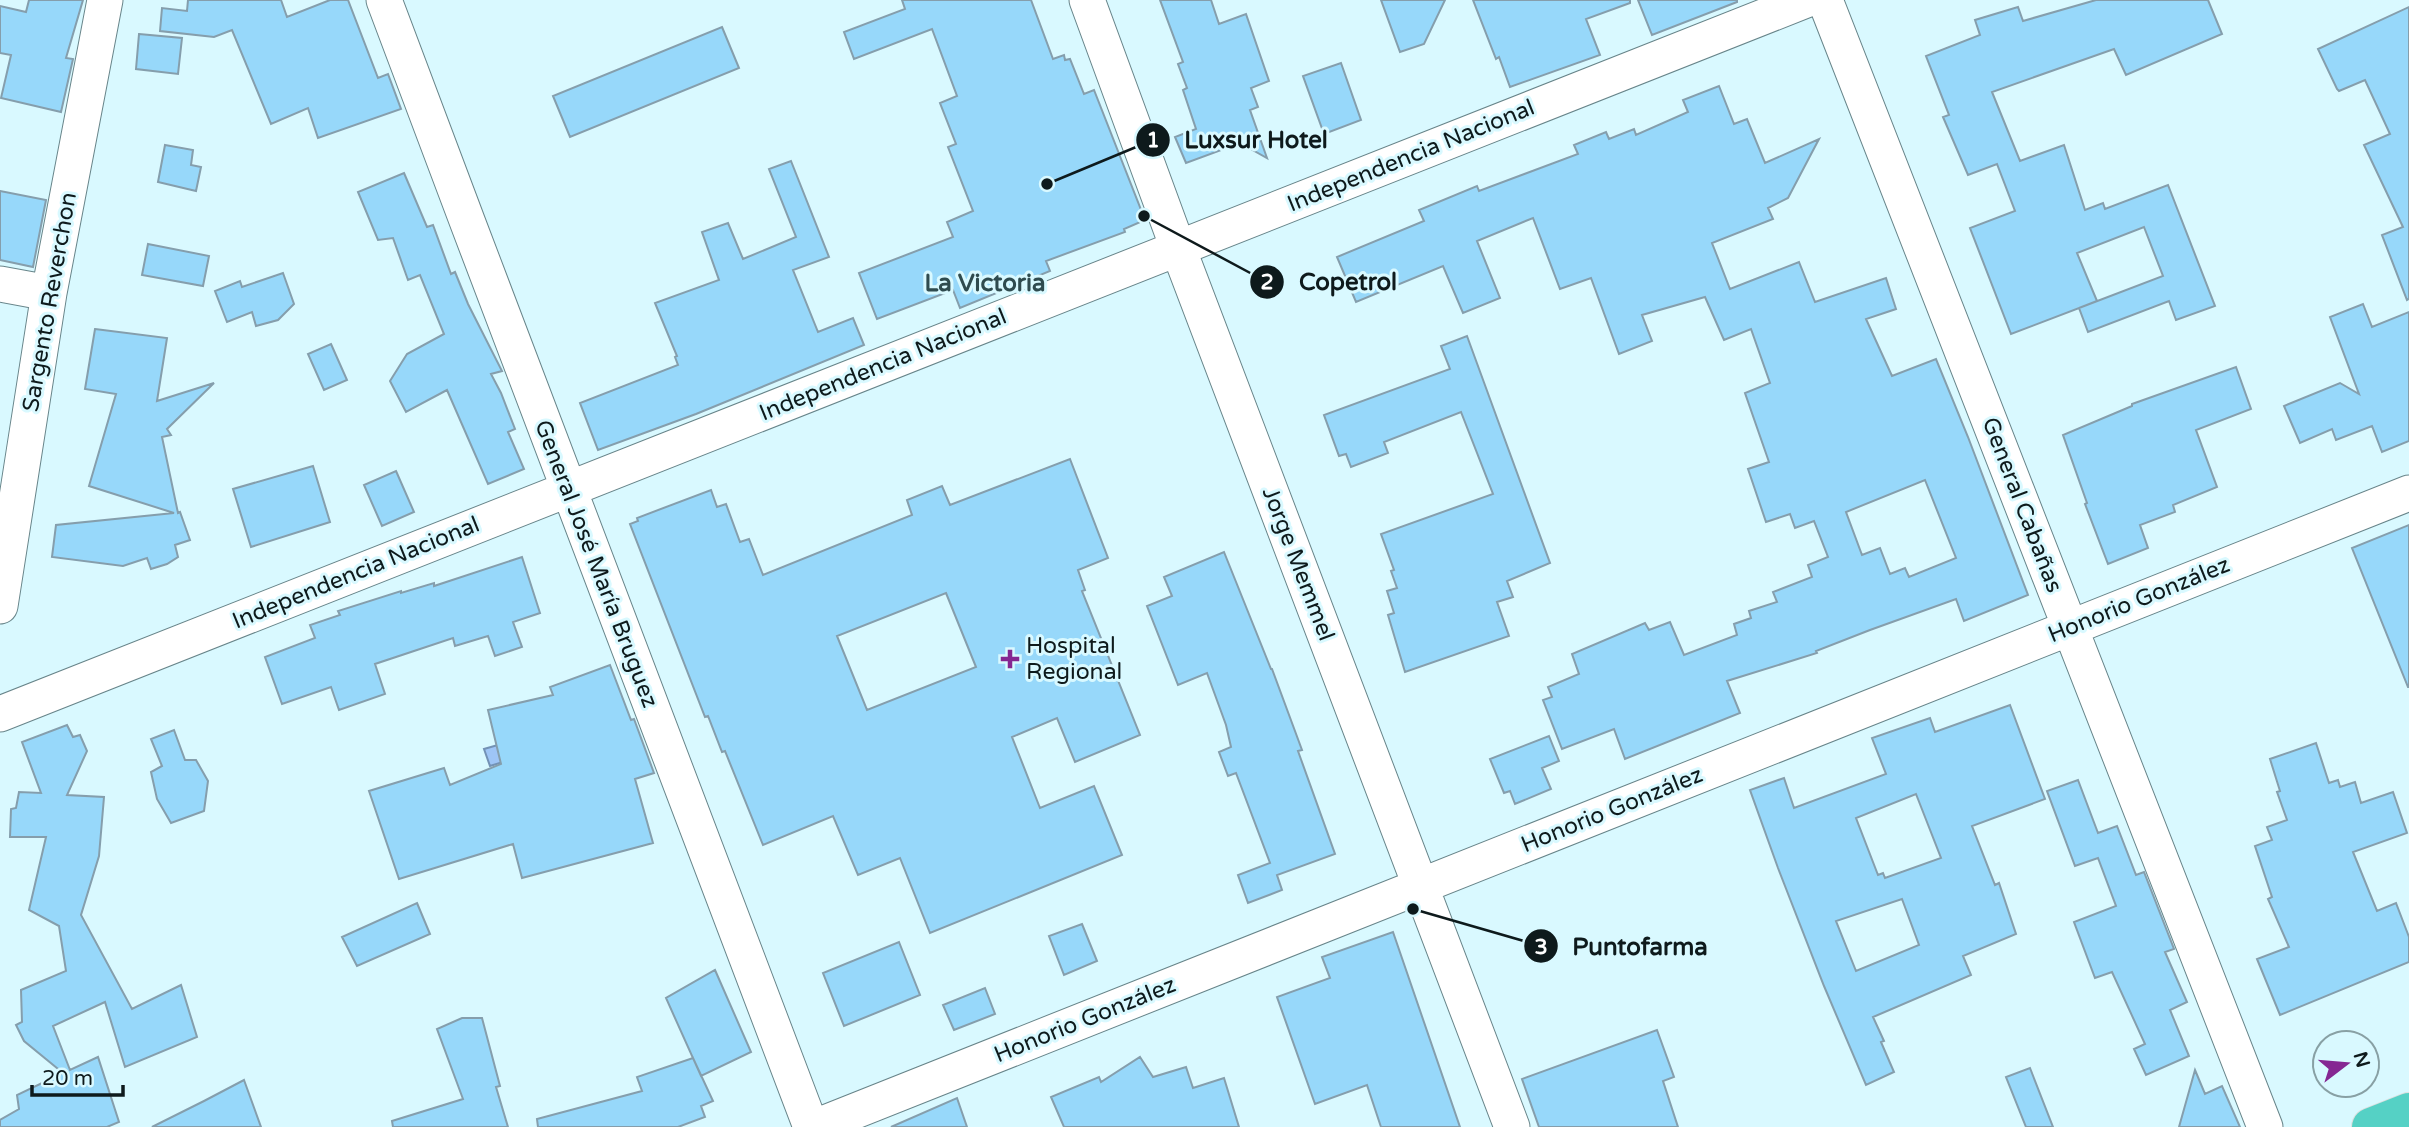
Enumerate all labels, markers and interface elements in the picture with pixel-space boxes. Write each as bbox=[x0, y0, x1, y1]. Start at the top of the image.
street label: Independencia Nacional bbox=[1283, 94, 1539, 218]
callout: Luxsur Hotel bbox=[1135, 118, 1342, 163]
text: Luxsur Hotel bbox=[1184, 126, 1328, 155]
text: 1 bbox=[1146, 128, 1160, 153]
street label: Sargento Reverchon bbox=[17, 190, 83, 414]
callout: Copetrol bbox=[1250, 259, 1411, 304]
text: Copetrol bbox=[1299, 268, 1397, 297]
district label: La Victoria bbox=[925, 269, 1045, 298]
text: 2 bbox=[1260, 270, 1274, 295]
street label: Independencia Nacional bbox=[755, 303, 1011, 427]
street label: General Cabañas bbox=[1976, 414, 2068, 596]
street label: General José María Bruguez bbox=[528, 416, 664, 712]
street label: Jorge Memmel bbox=[1256, 483, 1340, 645]
street label: Independencia Nacional bbox=[228, 511, 484, 635]
street label: Honorio González bbox=[2044, 551, 2234, 649]
place label: Hospital Regional bbox=[1026, 632, 1122, 686]
marker: Hospital Regional bbox=[1000, 649, 1020, 669]
street label: Honorio González bbox=[1517, 761, 1707, 859]
callout: Puntofarma bbox=[1523, 924, 1722, 969]
text: Puntofarma bbox=[1572, 933, 1708, 962]
text: 3 bbox=[1534, 935, 1548, 960]
street label: Honorio González bbox=[990, 971, 1180, 1069]
north arrow bbox=[2311, 1029, 2381, 1099]
text: N bbox=[2349, 1049, 2374, 1070]
scale bar bbox=[32, 1054, 122, 1098]
text: 20 m bbox=[42, 1066, 93, 1091]

